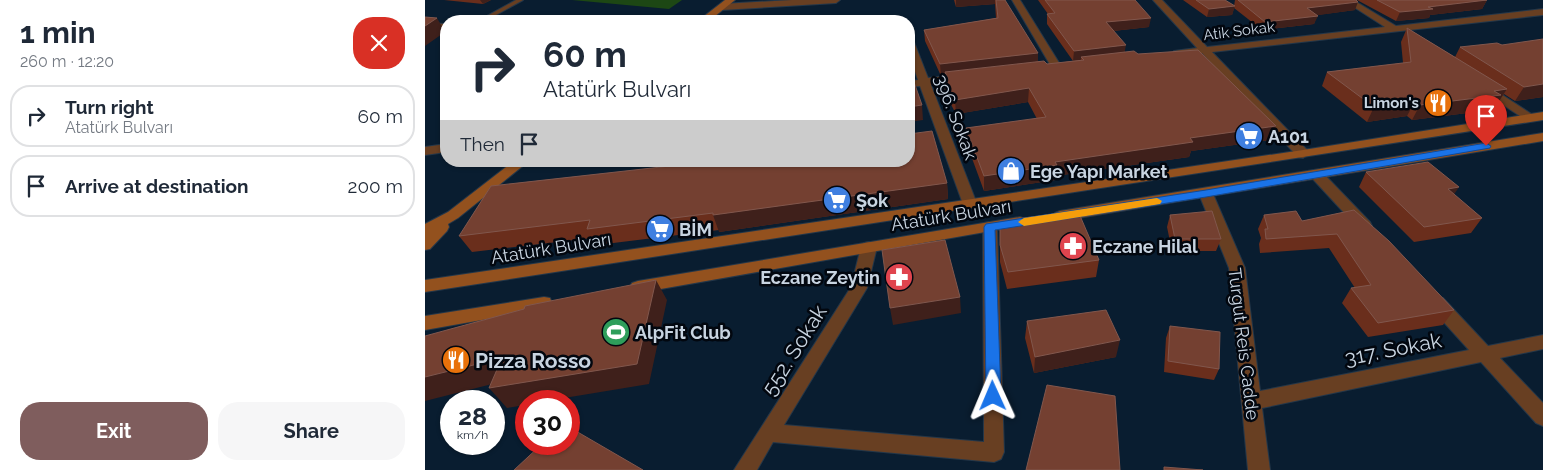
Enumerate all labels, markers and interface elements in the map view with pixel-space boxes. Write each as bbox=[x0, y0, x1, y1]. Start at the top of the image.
text: 1 min bbox=[20, 15, 96, 50]
button: close bbox=[353, 17, 405, 69]
street label: Atik Sokak bbox=[1202, 18, 1276, 44]
text: 60 m bbox=[543, 34, 627, 75]
icon: right bbox=[460, 35, 525, 100]
text: 260 m · 12:20 bbox=[20, 52, 114, 71]
street label: 396. Sokak bbox=[930, 71, 982, 163]
text: Atatürk Bulvarı bbox=[543, 76, 691, 102]
restaurant icon: Limon's bbox=[1423, 88, 1453, 118]
place label: Limon's bbox=[1364, 94, 1419, 112]
pin bbox=[1465, 95, 1507, 146]
text: Turn right bbox=[65, 96, 154, 118]
icon: right bbox=[22, 102, 50, 130]
icon: arrive bbox=[1472, 102, 1500, 130]
text: 60 m bbox=[358, 105, 403, 127]
text: Atatürk Bulvarı bbox=[65, 118, 173, 137]
supermarket icon: A101 bbox=[1234, 121, 1264, 151]
place label: A101 bbox=[1268, 126, 1309, 147]
icon: arrive bbox=[515, 130, 543, 158]
text: Then bbox=[460, 133, 505, 155]
shop icon: Ege Yapı Market bbox=[996, 156, 1026, 186]
place label: Ege Yapı Market bbox=[1030, 161, 1167, 182]
icon: arrive bbox=[22, 172, 50, 200]
text: Arrive at destination bbox=[65, 175, 249, 197]
text: 200 m bbox=[348, 175, 403, 197]
supermarket icon: Şok bbox=[822, 185, 852, 215]
place label: Şok bbox=[856, 190, 889, 211]
street label: Atatürk Bulvarı bbox=[889, 195, 1013, 235]
supermarket icon: BİM bbox=[645, 214, 675, 244]
place label: BİM bbox=[679, 219, 712, 240]
street label: Atatürk Bulvarı bbox=[489, 228, 613, 268]
pharmacy icon: Eczane Hilal bbox=[1058, 231, 1088, 261]
place label: Eczane Hilal bbox=[1092, 236, 1198, 257]
pharmacy icon: Eczane Zeytin bbox=[884, 262, 914, 292]
place label: Eczane Zeytin bbox=[760, 267, 880, 288]
street label: Turgut Reis Cadde bbox=[1224, 267, 1264, 422]
street label: 552. Sokak bbox=[756, 300, 832, 400]
sports icon: AlpFit Club bbox=[601, 317, 631, 347]
place label: AlpFit Club bbox=[635, 322, 731, 343]
street label: 317. Sokak bbox=[1342, 327, 1444, 371]
restaurant icon: Pizza Rosso bbox=[441, 345, 471, 375]
place label: Pizza Rosso bbox=[475, 348, 591, 373]
position arrow bbox=[966, 369, 1018, 421]
speed limit sign: 30 bbox=[515, 390, 580, 455]
text: 28 bbox=[458, 401, 487, 431]
button: Exit bbox=[20, 402, 208, 460]
button: Share bbox=[218, 402, 405, 460]
text: km/h bbox=[457, 428, 488, 442]

